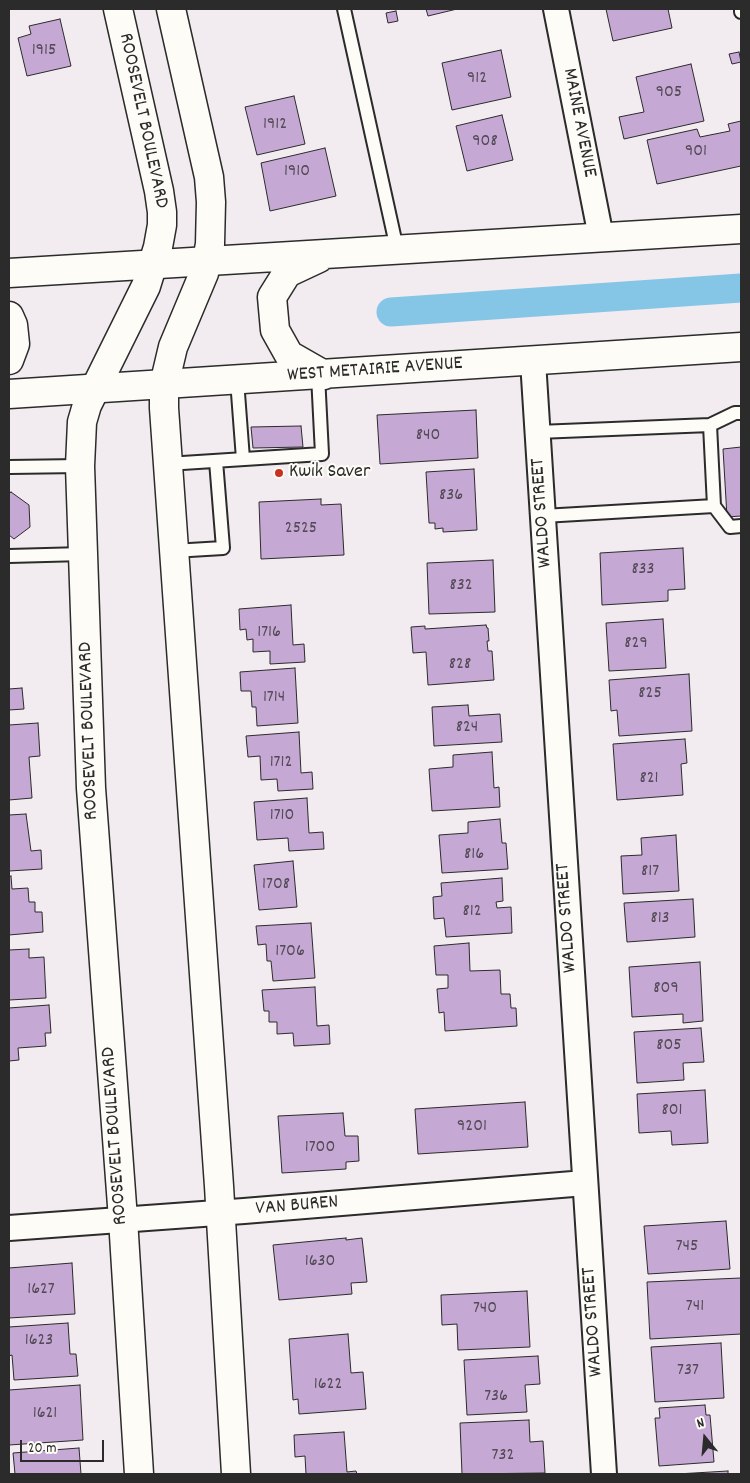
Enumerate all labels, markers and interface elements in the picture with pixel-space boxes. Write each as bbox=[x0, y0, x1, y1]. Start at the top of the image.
street label: ROOSEVELT BOULEVARD bbox=[112, 31, 172, 211]
house number: 1915 bbox=[32, 41, 56, 63]
street label: MAINE AVENUE bbox=[556, 66, 600, 180]
house number: 912 bbox=[467, 69, 487, 91]
house number: 905 bbox=[656, 83, 682, 105]
house number: 1912 bbox=[263, 115, 287, 137]
house number: 908 bbox=[472, 132, 498, 154]
house number: 901 bbox=[685, 142, 707, 164]
house number: 1910 bbox=[284, 162, 310, 184]
street label: WEST METAIRIE AVENUE bbox=[287, 353, 463, 389]
house number: 840 bbox=[416, 426, 440, 448]
street label: WALDO STREET bbox=[527, 457, 559, 569]
place label: Kwik Saver bbox=[289, 461, 370, 485]
marker: Kwik Saver bbox=[273, 467, 285, 479]
house number: 836 bbox=[439, 486, 463, 508]
house number: 2525 bbox=[285, 519, 317, 541]
house number: 833 bbox=[631, 560, 655, 582]
house number: 832 bbox=[449, 576, 473, 598]
house number: 1716 bbox=[257, 623, 281, 645]
house number: 829 bbox=[624, 634, 648, 656]
street label: ROOSEVELT BOULEVARD bbox=[75, 641, 105, 821]
house number: 828 bbox=[449, 655, 471, 677]
house number: 825 bbox=[638, 684, 662, 706]
house number: 1714 bbox=[263, 688, 285, 710]
house number: 824 bbox=[456, 718, 478, 740]
house number: 1712 bbox=[270, 753, 292, 775]
house number: 821 bbox=[639, 769, 659, 791]
house number: 1710 bbox=[270, 806, 294, 828]
house number: 816 bbox=[464, 845, 484, 867]
street label: WALDO STREET bbox=[552, 862, 584, 974]
house number: 817 bbox=[641, 862, 659, 884]
house number: 1708 bbox=[262, 875, 290, 897]
house number: 812 bbox=[462, 902, 482, 924]
house number: 813 bbox=[650, 909, 670, 931]
house number: 1706 bbox=[275, 942, 305, 964]
house number: 809 bbox=[653, 979, 679, 1001]
house number: 805 bbox=[656, 1036, 682, 1058]
street label: ROOSEVELT BOULEVARD bbox=[98, 1046, 134, 1226]
house number: 801 bbox=[662, 1101, 682, 1123]
house number: 9201 bbox=[457, 1117, 487, 1139]
house number: 1700 bbox=[305, 1138, 335, 1160]
street label: VAN BUREN bbox=[255, 1191, 339, 1223]
house number: 745 bbox=[676, 1237, 698, 1259]
house number: 1630 bbox=[305, 1252, 335, 1274]
street label: WALDO STREET bbox=[578, 1266, 610, 1378]
house number: 1627 bbox=[27, 1280, 55, 1302]
house number: 741 bbox=[686, 1297, 704, 1319]
house number: 740 bbox=[473, 1299, 497, 1321]
house number: 1623 bbox=[25, 1331, 53, 1353]
house number: 737 bbox=[677, 1361, 699, 1383]
house number: 1622 bbox=[314, 1375, 342, 1397]
house number: 736 bbox=[484, 1387, 508, 1409]
house number: 1621 bbox=[33, 1404, 57, 1426]
north arrow bbox=[680, 1413, 730, 1463]
text: N bbox=[694, 1413, 707, 1434]
scale bar bbox=[22, 1430, 106, 1462]
text: 20 m bbox=[28, 1438, 56, 1460]
house number: 732 bbox=[492, 1446, 514, 1468]

